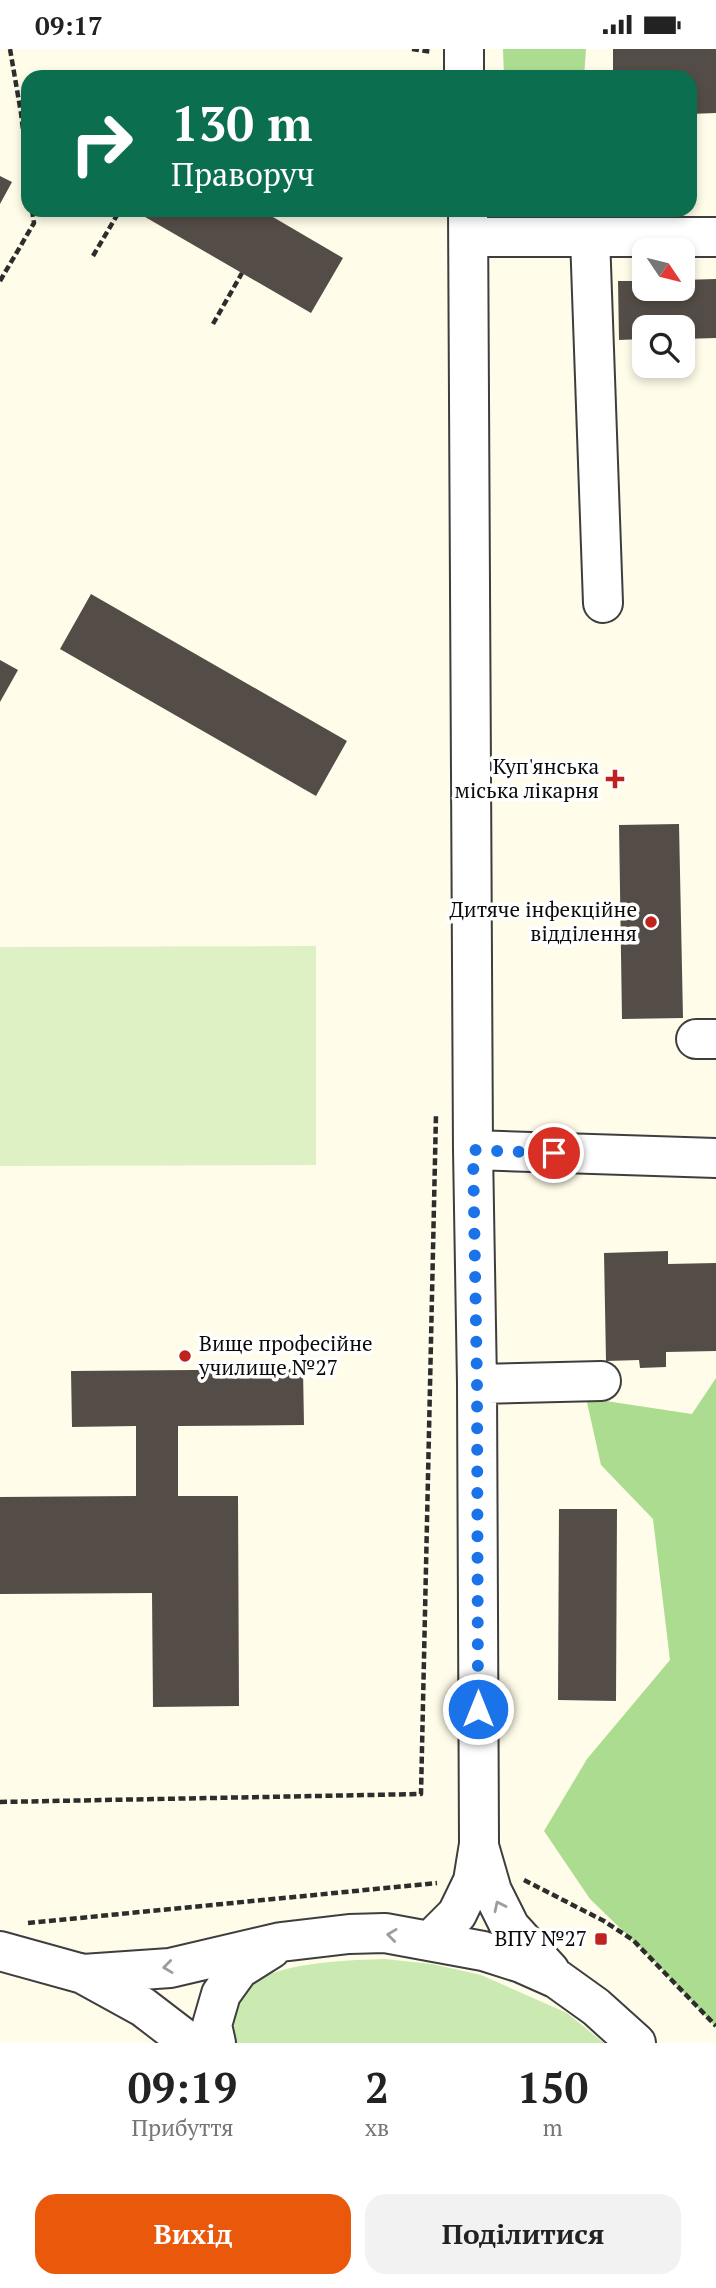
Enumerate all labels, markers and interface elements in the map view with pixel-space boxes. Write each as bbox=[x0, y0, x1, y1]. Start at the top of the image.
text: 09:17 bbox=[35, 8, 103, 42]
text: 130 m bbox=[171, 90, 313, 155]
icon: right bbox=[56, 98, 147, 189]
text: Праворуч bbox=[171, 153, 315, 195]
north arrow bbox=[632, 238, 695, 301]
map controls bbox=[632, 238, 695, 378]
button: search bbox=[632, 315, 695, 378]
place label: Куп'янська міська лікарня bbox=[455, 752, 599, 804]
marker: Куп'янська міська лікарня bbox=[605, 769, 625, 789]
place label: Дитяче інфекційне відділення bbox=[449, 895, 637, 947]
marker: Дитяче інфекційне відділення bbox=[643, 914, 659, 930]
pin bbox=[524, 1123, 584, 1183]
icon: arrive bbox=[535, 1134, 573, 1172]
place label: Вище професійне училище №27 bbox=[198, 1329, 373, 1381]
marker: Вище професійне училище №27 bbox=[177, 1348, 193, 1364]
position arrow bbox=[441, 1672, 515, 1746]
one-way arrow bbox=[494, 1901, 508, 1914]
place label: ВПУ №27 bbox=[495, 1924, 587, 1952]
one-way arrow bbox=[386, 1927, 398, 1942]
marker: ВПУ №27 bbox=[593, 1931, 609, 1947]
one-way arrow bbox=[162, 1960, 174, 1975]
text: 09:19 bbox=[128, 2059, 237, 2115]
text: 2 bbox=[365, 2059, 389, 2115]
text: 150 bbox=[517, 2059, 588, 2115]
text: Прибуття bbox=[131, 2112, 234, 2143]
text: хв bbox=[365, 2112, 389, 2143]
text: m bbox=[543, 2112, 562, 2143]
button: Вихід bbox=[35, 2194, 351, 2274]
button: Поділитися bbox=[365, 2194, 681, 2274]

